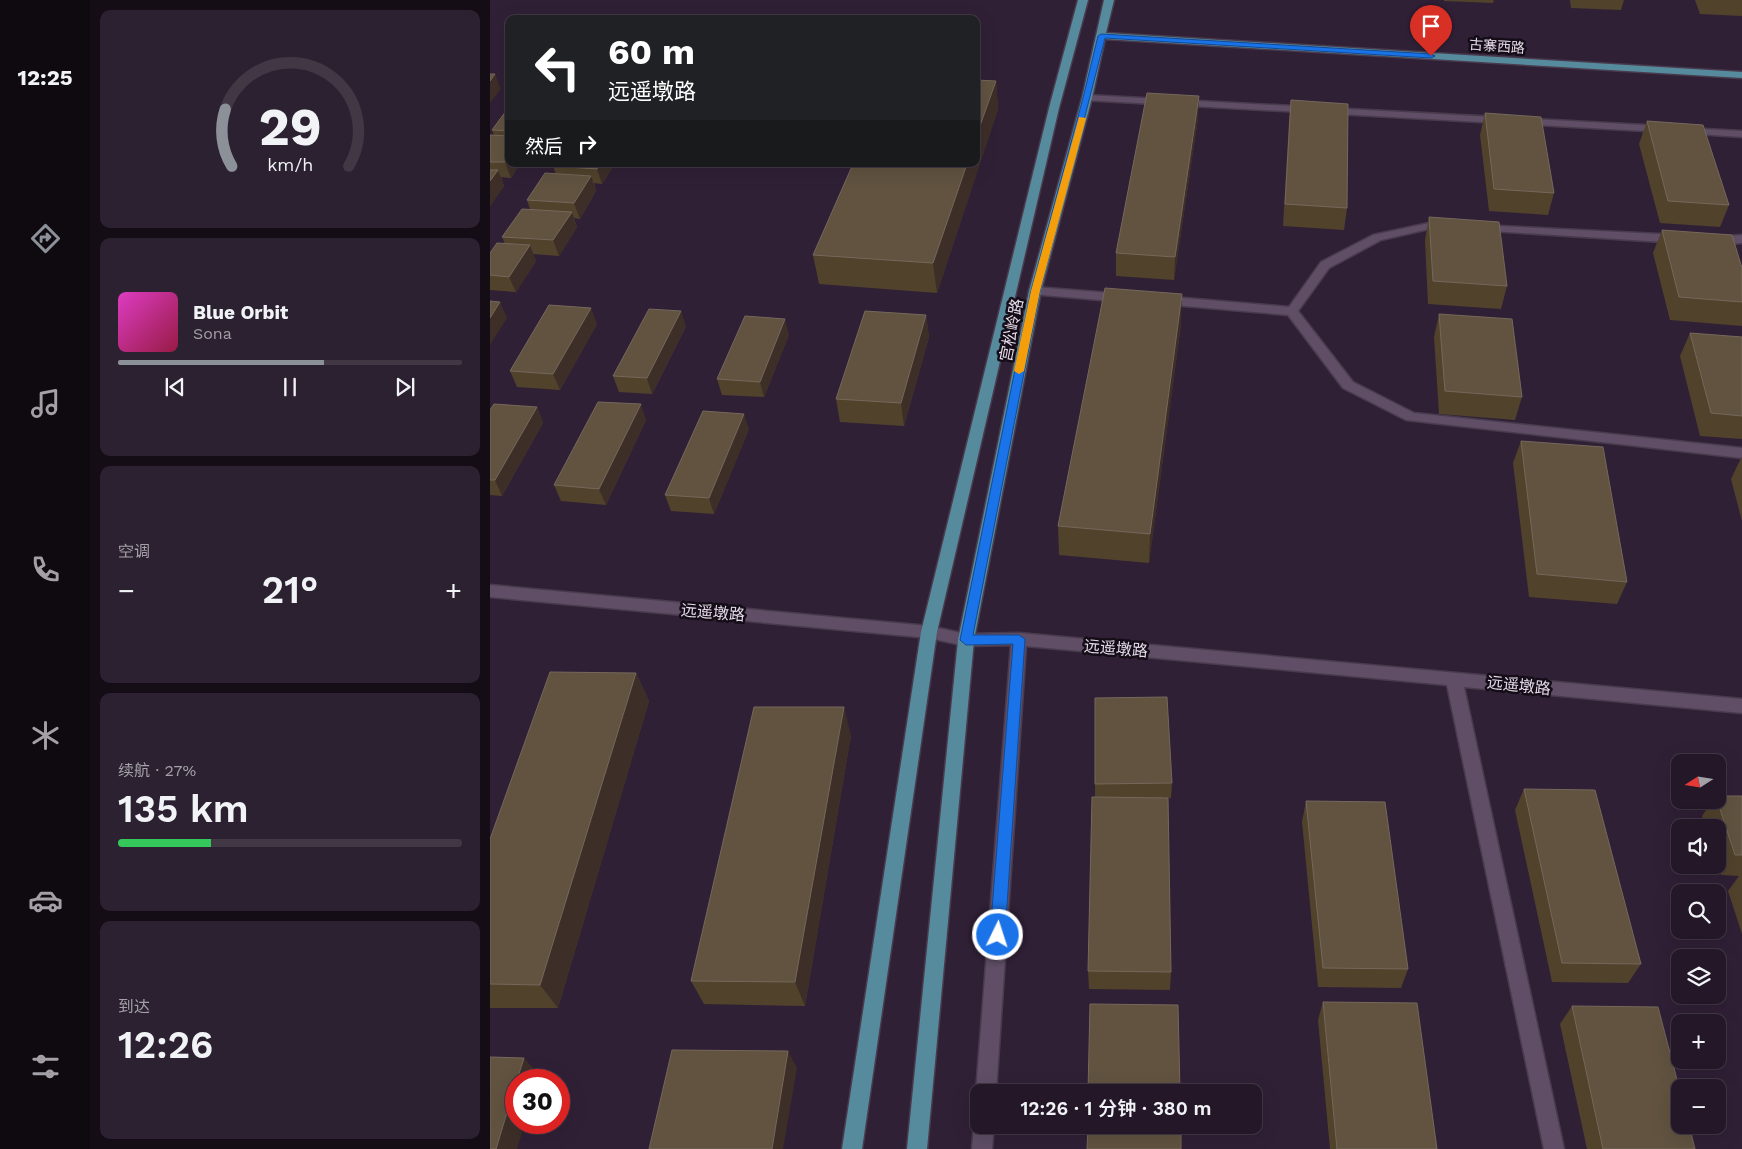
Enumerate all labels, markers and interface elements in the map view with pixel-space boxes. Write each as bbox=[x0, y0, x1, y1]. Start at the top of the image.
pin bbox=[1410, 5, 1452, 56]
icon: arrive bbox=[1417, 12, 1445, 40]
text: 60 m bbox=[608, 31, 695, 73]
icon: left bbox=[525, 35, 590, 100]
street label: 古寨西路 bbox=[1469, 36, 1525, 56]
text: 12:25 bbox=[17, 65, 73, 90]
text: 远遥墩路 bbox=[608, 79, 696, 104]
text: 29 bbox=[258, 97, 322, 158]
icon: right bbox=[573, 130, 601, 158]
text: 然后 bbox=[525, 135, 563, 158]
text: km/h bbox=[267, 154, 313, 175]
icon: directions bbox=[28, 221, 63, 256]
street label: 宫松岭路 bbox=[996, 297, 1027, 363]
text: Blue Orbit bbox=[193, 301, 288, 324]
text: Sona bbox=[193, 324, 232, 343]
icon: previous bbox=[161, 373, 189, 401]
icon: pause bbox=[276, 373, 304, 401]
icon: next bbox=[391, 373, 419, 401]
icon: music bbox=[28, 386, 63, 421]
text: 空调 bbox=[118, 542, 150, 561]
icon: phone bbox=[28, 552, 63, 587]
text: 21° bbox=[262, 568, 318, 612]
text: − bbox=[118, 574, 135, 607]
text: + bbox=[445, 574, 462, 607]
street label: 远遥墩路 bbox=[680, 600, 746, 625]
street label: 远遥墩路 bbox=[1083, 636, 1149, 661]
street label: 远遥墩路 bbox=[1486, 673, 1552, 698]
icon: climate bbox=[28, 718, 63, 753]
north arrow bbox=[1671, 754, 1726, 809]
map controls bbox=[1671, 754, 1726, 1134]
text: 续航 · 27% bbox=[118, 761, 196, 780]
text: 135 km bbox=[118, 787, 249, 831]
button: sound bbox=[1671, 819, 1726, 874]
icon: car bbox=[28, 883, 63, 918]
button: search bbox=[1671, 884, 1726, 939]
position arrow bbox=[971, 908, 1023, 960]
button: layers bbox=[1671, 949, 1726, 1004]
text: 到达 bbox=[118, 997, 150, 1016]
button: + bbox=[1671, 1014, 1726, 1069]
text: 12:26 bbox=[118, 1023, 213, 1067]
icon: filters bbox=[28, 1049, 63, 1084]
speed limit sign: 30 bbox=[505, 1069, 570, 1134]
button: − bbox=[1671, 1079, 1726, 1134]
text: 12:26 · 1 分钟 · 380 m bbox=[1020, 1097, 1212, 1120]

